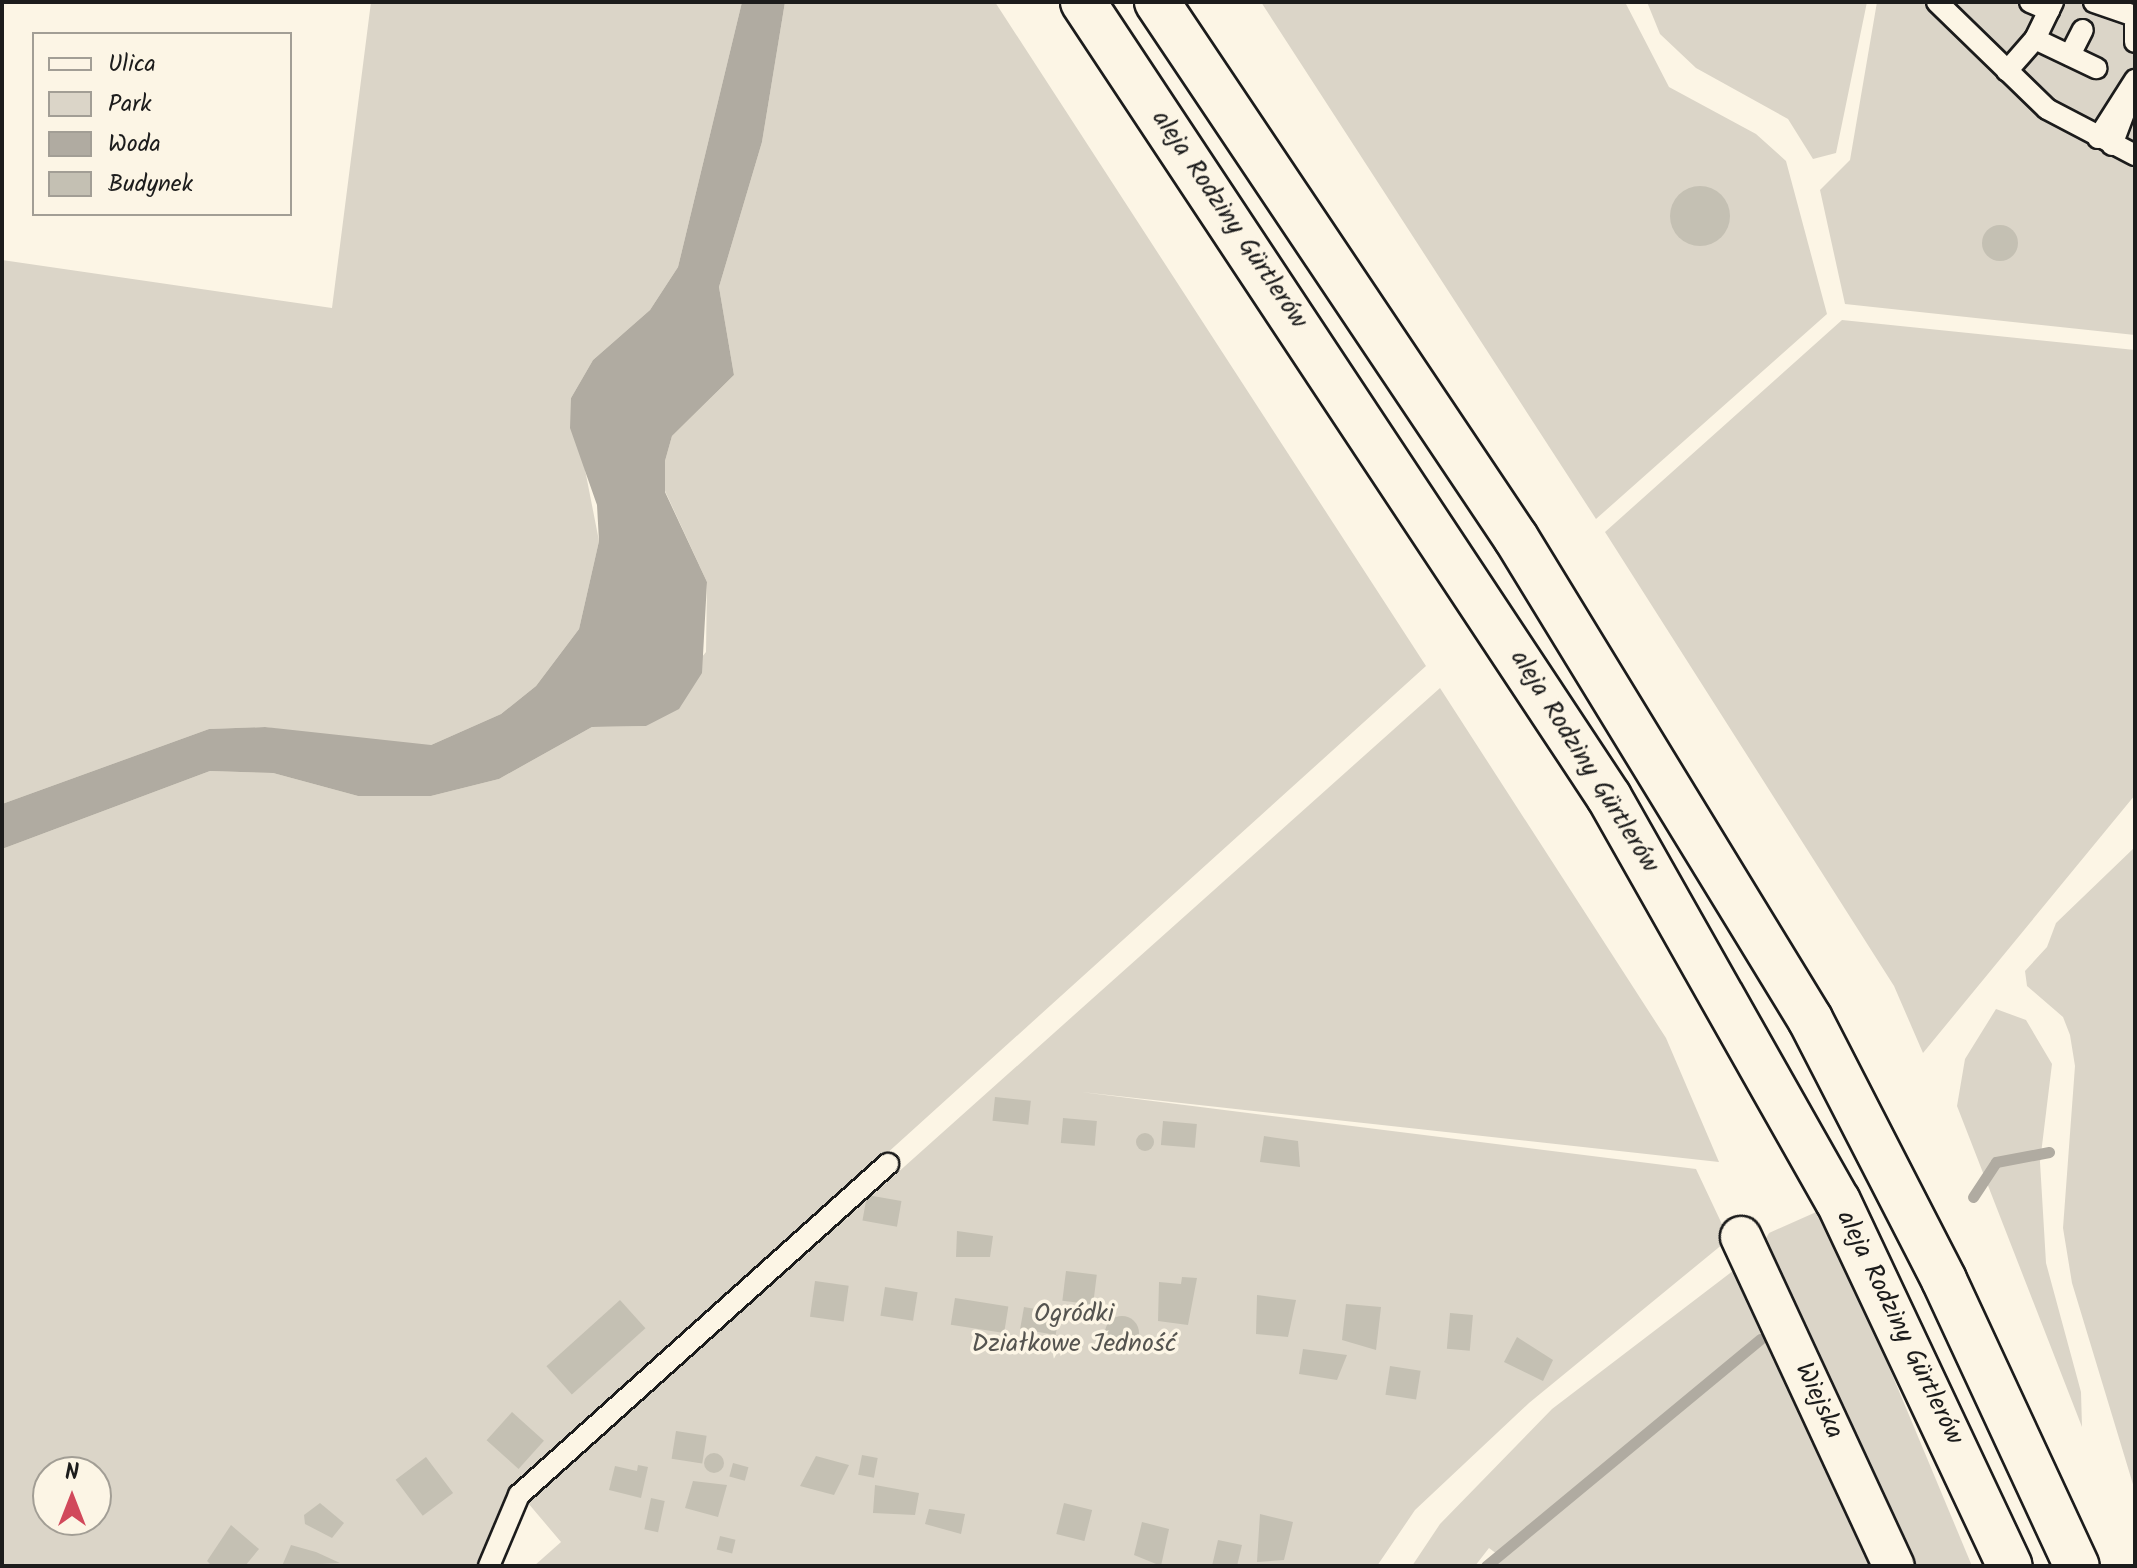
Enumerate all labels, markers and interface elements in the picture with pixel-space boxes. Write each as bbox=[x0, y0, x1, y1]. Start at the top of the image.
legend bbox=[32, 32, 292, 216]
text: Ulica bbox=[108, 45, 156, 84]
text: Park bbox=[108, 85, 152, 124]
street label: aleja Rodziny Gürtlerów bbox=[1144, 105, 1314, 335]
text: Woda bbox=[108, 125, 161, 164]
text: Budynek bbox=[108, 165, 193, 204]
street label: aleja Rodziny Gürtlerów bbox=[1503, 645, 1665, 879]
street label: aleja Rodziny Gürtlerów bbox=[1829, 1206, 1969, 1450]
park label: Ogródki Działkowe Jedność bbox=[972, 1299, 1176, 1360]
street label: Wiejska bbox=[1787, 1358, 1849, 1444]
north arrow bbox=[32, 1456, 112, 1536]
text: N bbox=[65, 1456, 79, 1491]

